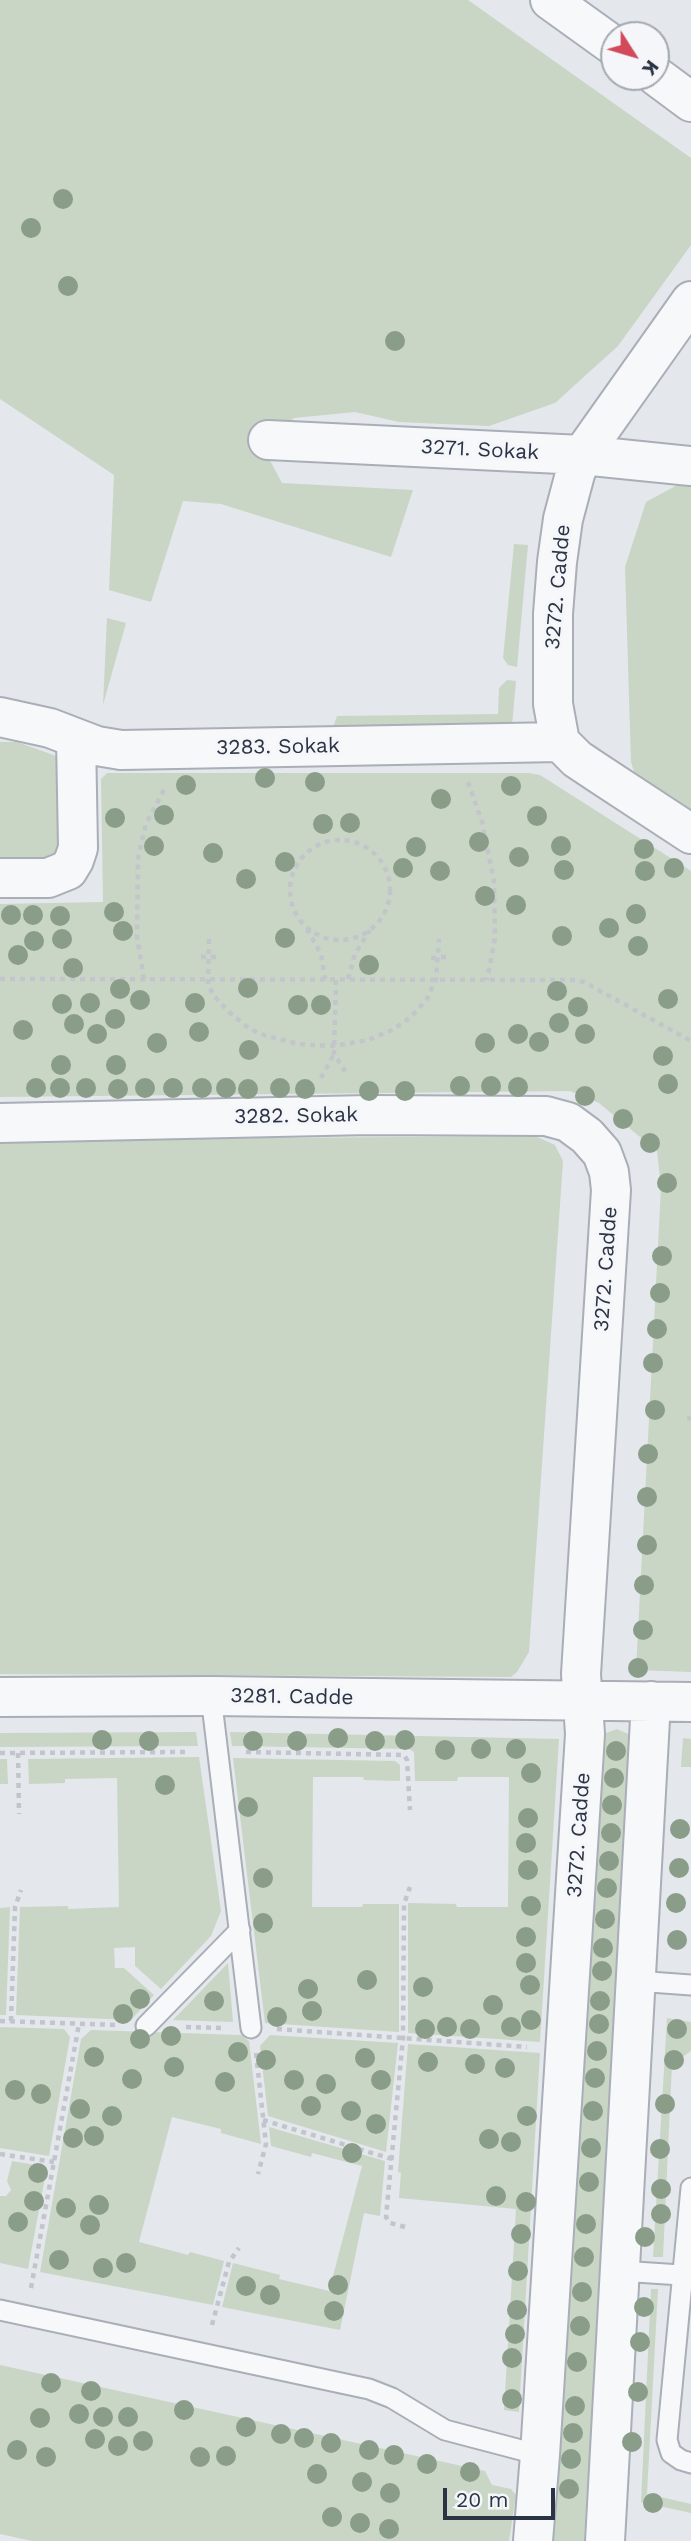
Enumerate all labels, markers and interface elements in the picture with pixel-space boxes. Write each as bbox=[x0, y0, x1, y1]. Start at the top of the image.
north arrow bbox=[600, 21, 670, 91]
text: K bbox=[637, 56, 664, 80]
street label: 3271. Sokak bbox=[420, 434, 540, 466]
street label: 3272. Cadde bbox=[540, 523, 576, 651]
street label: 3283. Sokak bbox=[216, 733, 340, 761]
street label: 3282. Sokak bbox=[234, 1102, 358, 1130]
street label: 3272. Cadde bbox=[589, 1205, 623, 1333]
street label: 3281. Cadde bbox=[230, 1683, 354, 1711]
street label: 3272. Cadde bbox=[562, 1771, 596, 1899]
scale bar bbox=[446, 2474, 558, 2518]
text: 20 m bbox=[456, 2487, 508, 2512]

